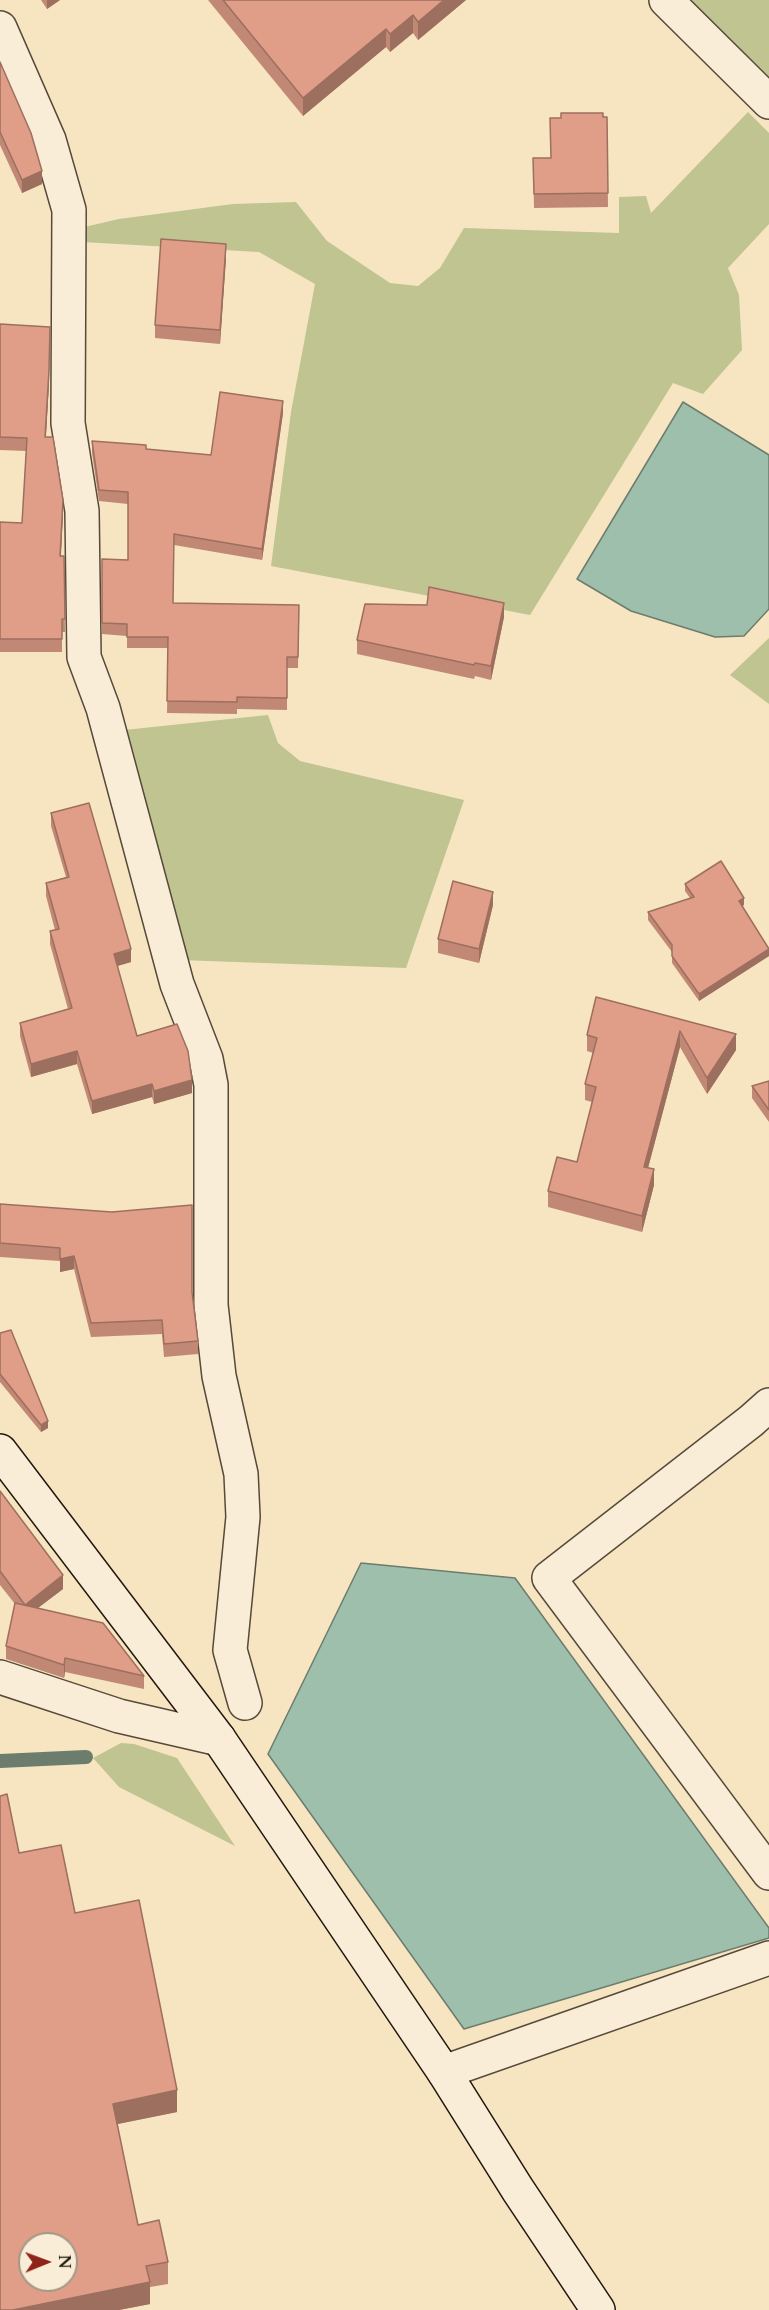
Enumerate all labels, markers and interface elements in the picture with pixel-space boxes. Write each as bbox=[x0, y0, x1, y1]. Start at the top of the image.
north arrow bbox=[18, 2232, 78, 2292]
text: N bbox=[53, 2255, 75, 2269]

